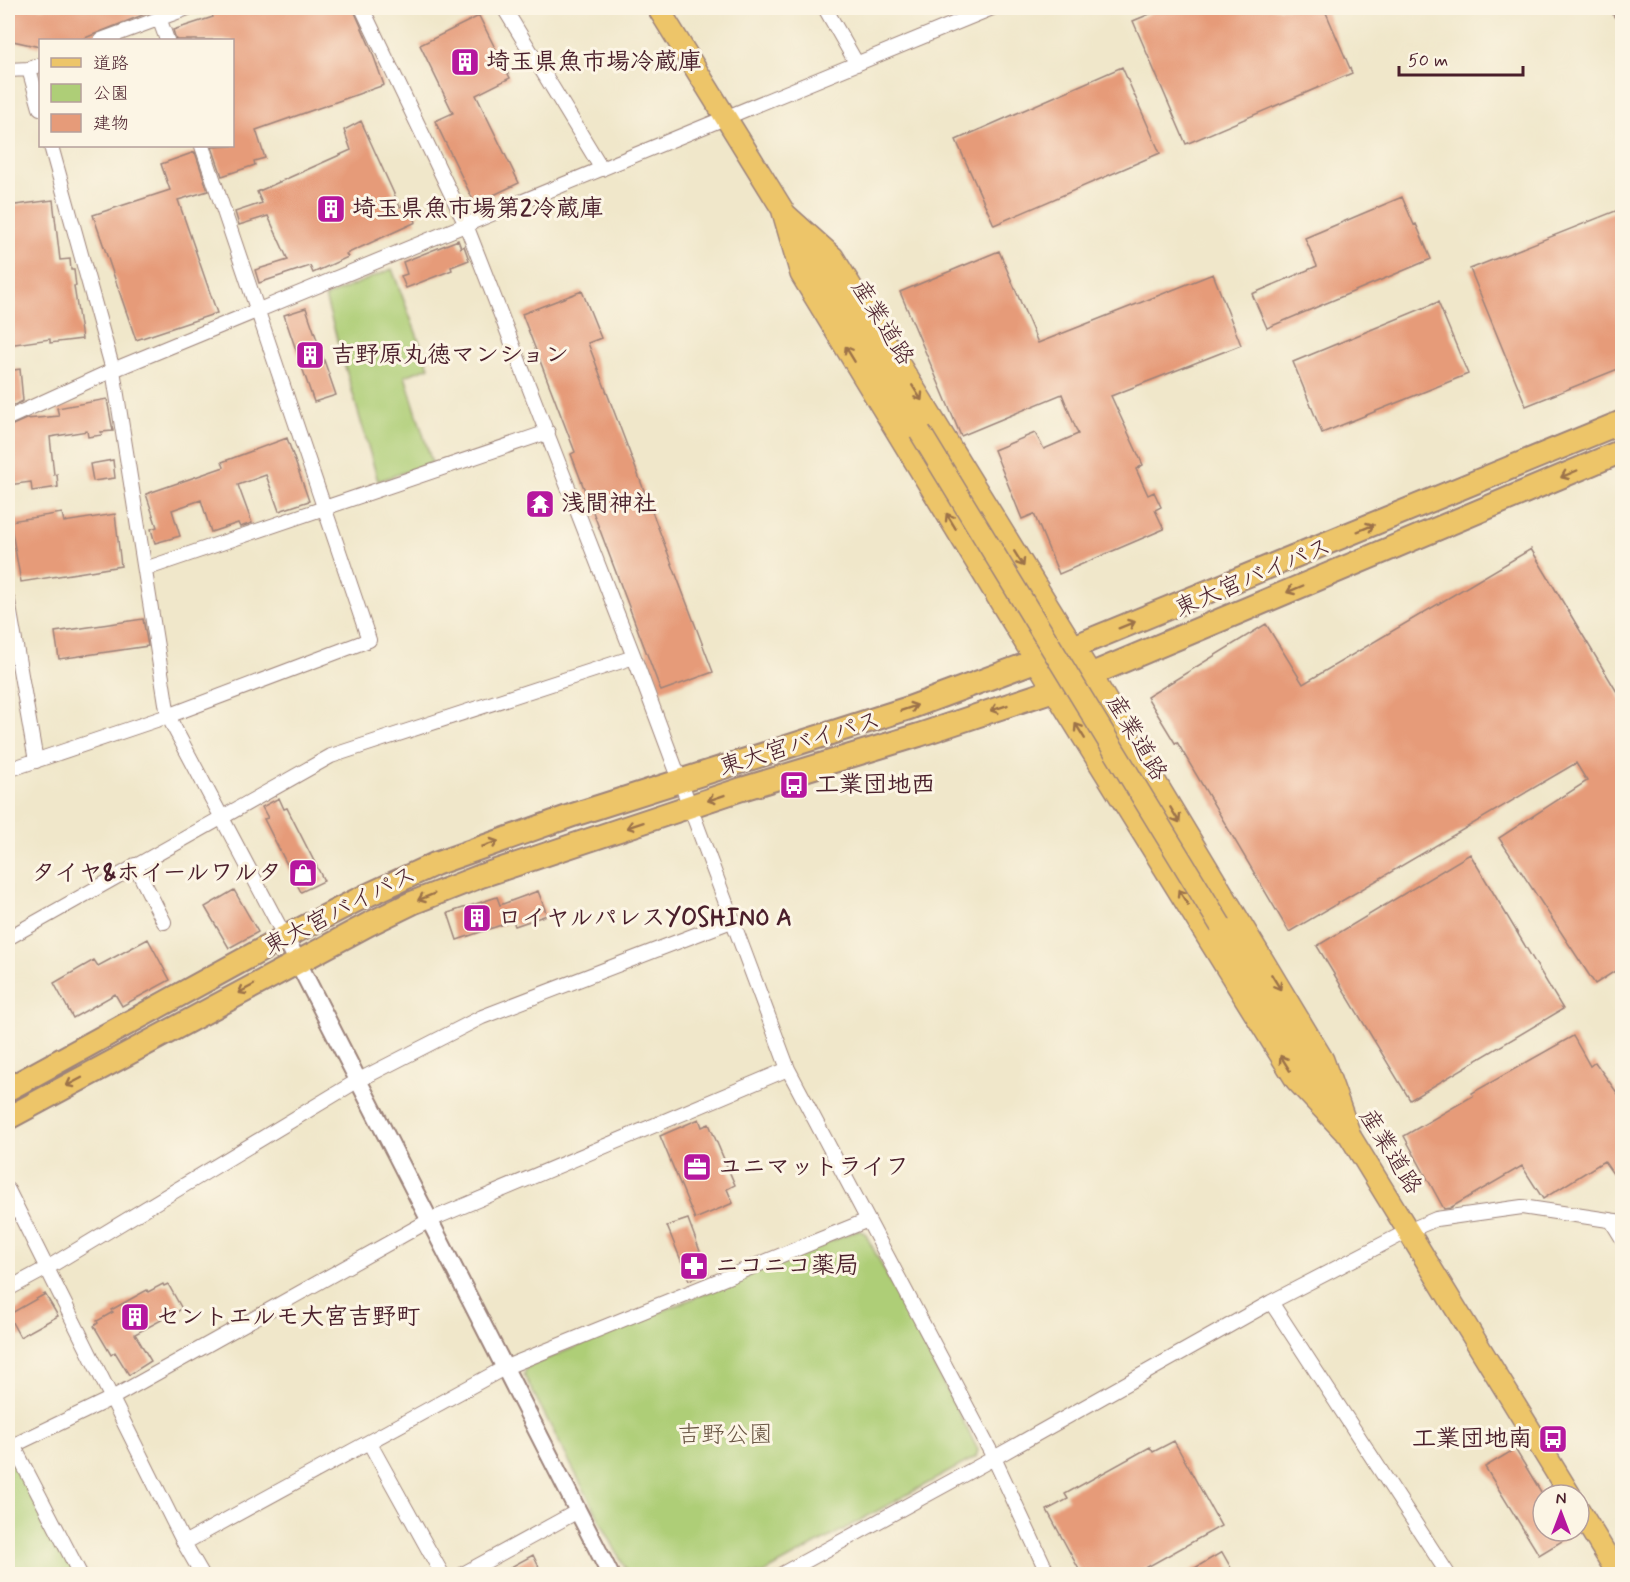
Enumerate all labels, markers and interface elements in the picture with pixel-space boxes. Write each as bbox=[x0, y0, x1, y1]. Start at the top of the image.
legend bbox=[39, 39, 234, 147]
scale bar bbox=[1399, 39, 1524, 77]
building icon: 埼玉県魚市場冷蔵庫 bbox=[449, 46, 481, 78]
place label: 埼玉県魚市場冷蔵庫 bbox=[486, 47, 702, 78]
text: 50 m bbox=[1408, 49, 1448, 73]
text: 道路 bbox=[93, 52, 129, 76]
text: 公園 bbox=[93, 82, 129, 106]
text: 建物 bbox=[93, 112, 129, 136]
building icon: 埼玉県魚市場第2冷蔵庫 bbox=[315, 193, 347, 225]
place label: 埼玉県魚市場第2冷蔵庫 bbox=[352, 194, 604, 225]
street label: 産業道路 bbox=[843, 274, 921, 372]
building icon: 吉野原丸徳マンション bbox=[294, 339, 326, 371]
place label: 吉野原丸徳マンション bbox=[331, 340, 569, 371]
one-way arrow bbox=[843, 346, 855, 363]
one-way arrow bbox=[911, 384, 923, 401]
one-way arrow bbox=[1560, 468, 1578, 480]
temple icon: 浅間神社 bbox=[524, 488, 556, 520]
place label: 浅間神社 bbox=[561, 489, 657, 520]
one-way arrow bbox=[945, 513, 957, 530]
one-way arrow bbox=[1356, 522, 1375, 533]
street label: 東大宮バイパス bbox=[1170, 531, 1336, 625]
one-way arrow bbox=[1013, 550, 1025, 567]
one-way arrow bbox=[1286, 584, 1304, 595]
one-way arrow bbox=[1117, 619, 1136, 630]
street label: 産業道路 bbox=[1098, 689, 1174, 787]
one-way arrow bbox=[899, 701, 918, 712]
one-way arrow bbox=[990, 704, 1009, 715]
street label: 東大宮バイパス bbox=[715, 705, 885, 783]
one-way arrow bbox=[1073, 723, 1085, 740]
bus stop icon: 工業団地西 bbox=[778, 769, 810, 801]
place label: 工業団地西 bbox=[815, 770, 935, 801]
one-way arrow bbox=[707, 793, 726, 804]
one-way arrow bbox=[1170, 806, 1182, 823]
one-way arrow bbox=[626, 820, 645, 831]
one-way arrow bbox=[480, 837, 499, 848]
shop icon: タイヤ&ホイールワルタ bbox=[287, 857, 319, 889]
place label: タイヤ&ホイールワルタ bbox=[32, 858, 282, 889]
street label: 東大宮バイパス bbox=[258, 859, 422, 963]
one-way arrow bbox=[1176, 889, 1188, 906]
one-way arrow bbox=[418, 892, 436, 903]
building icon: ロイヤルパレスYOSHINO A bbox=[461, 902, 493, 934]
place label: ロイヤルパレスYOSHINO A bbox=[498, 903, 792, 934]
one-way arrow bbox=[1270, 973, 1282, 990]
one-way arrow bbox=[238, 983, 255, 995]
one-way arrow bbox=[1279, 1055, 1291, 1072]
one-way arrow bbox=[66, 1077, 84, 1088]
street label: 産業道路 bbox=[1351, 1103, 1429, 1201]
office icon: ユニマットライフ bbox=[681, 1151, 713, 1183]
place label: ユニマットライフ bbox=[718, 1152, 910, 1183]
pharmacy icon: ニコニコ薬局 bbox=[678, 1250, 710, 1282]
place label: ニコニコ薬局 bbox=[715, 1251, 859, 1282]
building icon: セントエルモ大宮吉野町 bbox=[119, 1301, 151, 1333]
place label: セントエルモ大宮吉野町 bbox=[156, 1302, 420, 1333]
park label: 吉野公園 bbox=[677, 1420, 773, 1451]
bus stop icon: 工業団地南 bbox=[1537, 1423, 1569, 1455]
place label: 工業団地南 bbox=[1412, 1424, 1532, 1455]
north arrow bbox=[1531, 1483, 1591, 1543]
text: N bbox=[1556, 1489, 1566, 1510]

